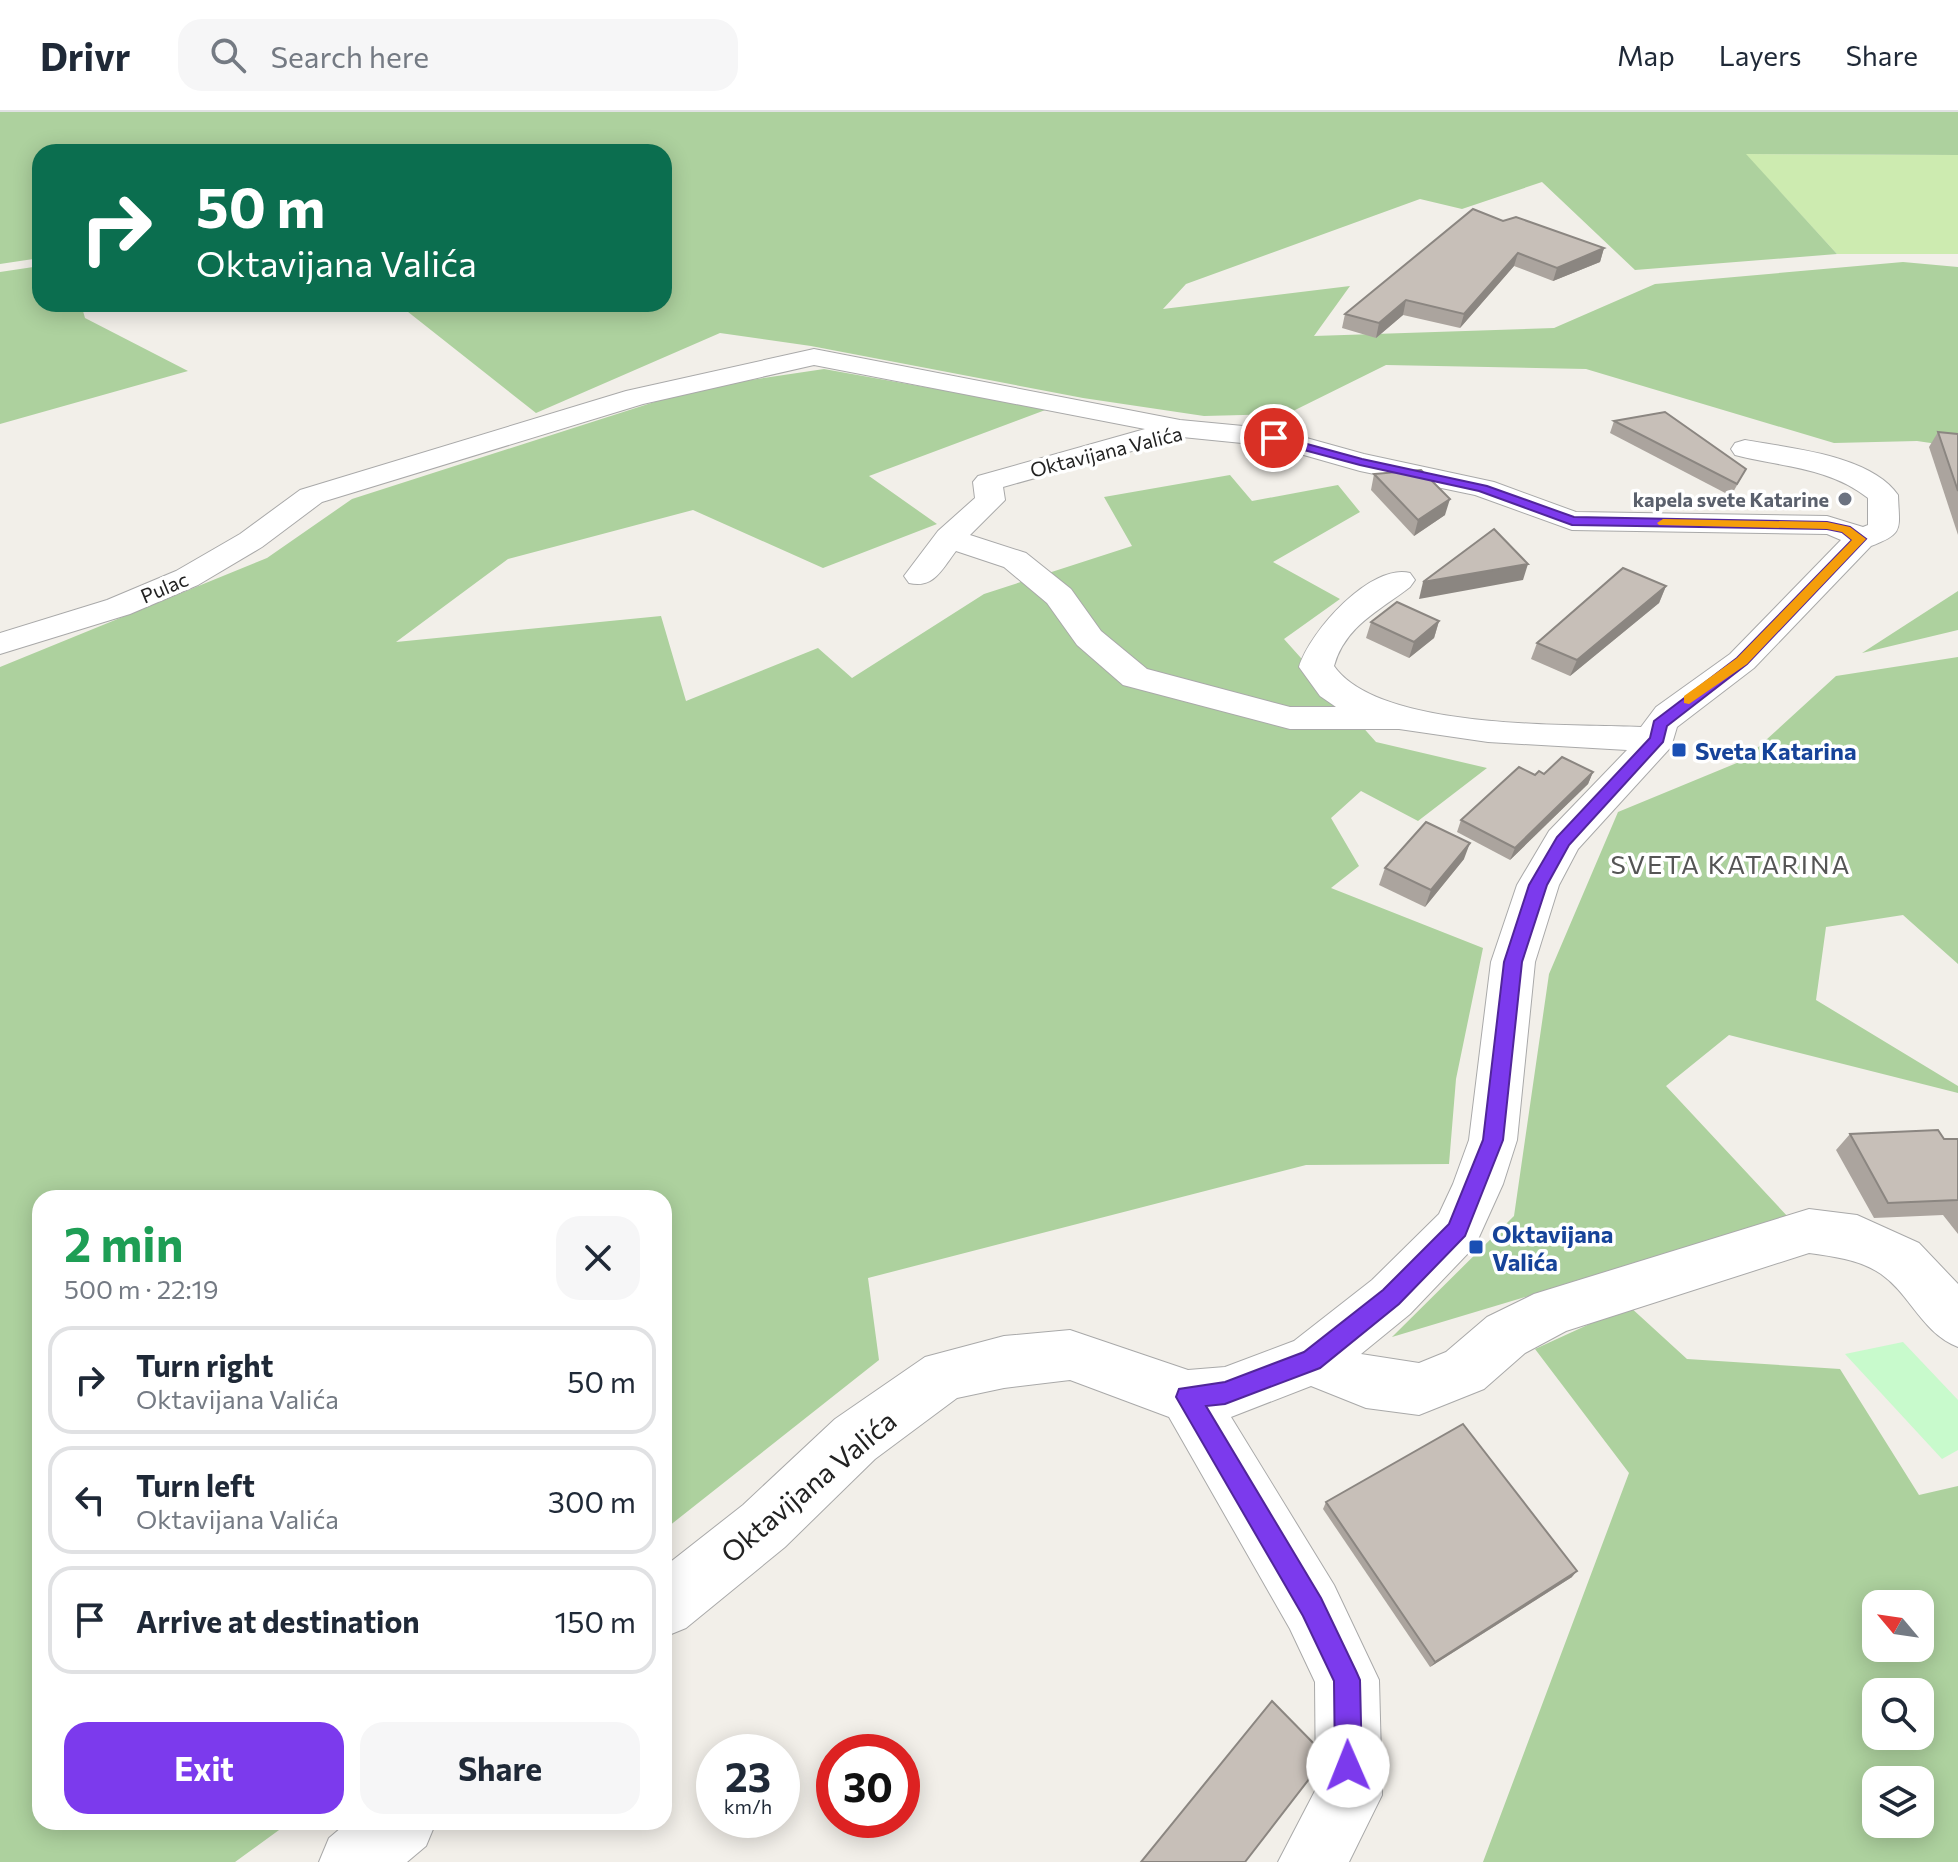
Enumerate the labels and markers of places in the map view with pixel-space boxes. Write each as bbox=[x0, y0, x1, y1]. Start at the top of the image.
pin bbox=[1240, 404, 1308, 472]
place label: kapela svete Katarine bbox=[1633, 487, 1829, 511]
marker: kapela svete Katarine bbox=[1836, 490, 1854, 508]
place label: Sveta Katarina bbox=[1695, 736, 1857, 765]
marker: Sveta Katarina bbox=[1670, 741, 1688, 759]
place label: Oktavijana Valića bbox=[1492, 1219, 1613, 1276]
marker: Oktavijana Valića bbox=[1467, 1238, 1485, 1256]

